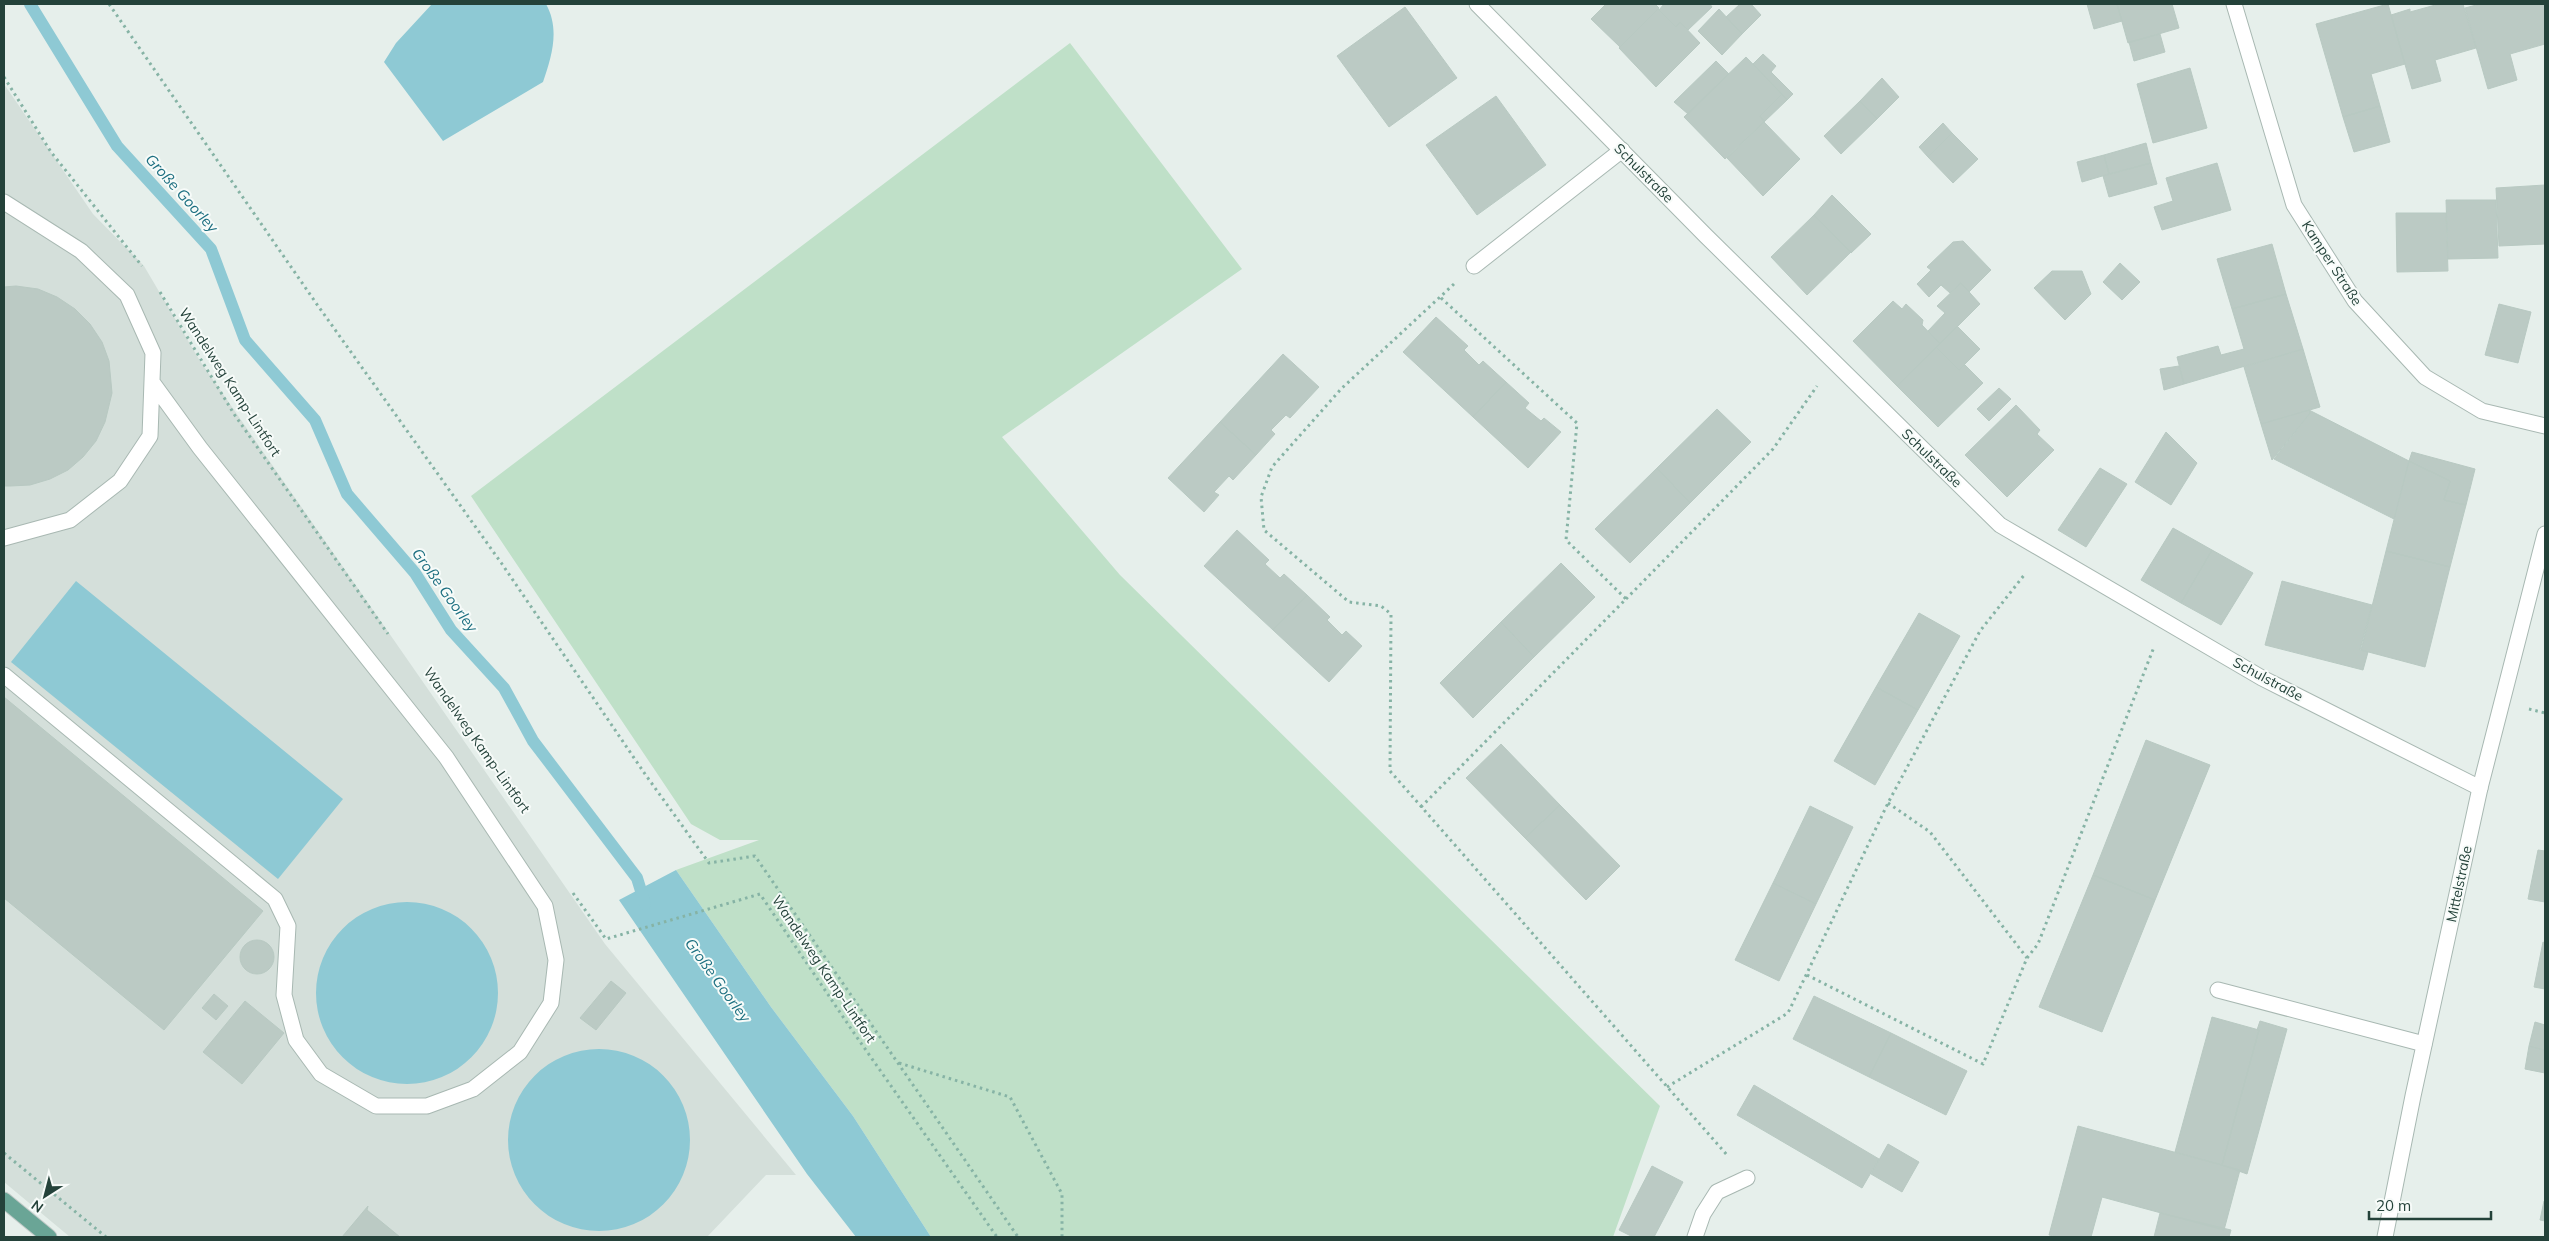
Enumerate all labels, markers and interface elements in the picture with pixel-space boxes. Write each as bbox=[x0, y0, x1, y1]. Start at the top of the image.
street label: Schulstraße bbox=[1610, 139, 1678, 207]
water label: Große Goorley bbox=[142, 150, 223, 237]
street label: Kamper Straße bbox=[2298, 217, 2366, 309]
street label: Wandelweg Kamp-Lintfort bbox=[175, 304, 285, 460]
street label: Schulstraße bbox=[1898, 425, 1966, 491]
water label: Große Goorley bbox=[408, 544, 483, 637]
street label: Schulstraße bbox=[2230, 653, 2306, 705]
street label: Wandelweg Kamp-Lintfort bbox=[420, 664, 534, 816]
street label: Mittelstraße bbox=[2442, 844, 2476, 924]
street label: Wandelweg Kamp-Lintfort bbox=[768, 892, 880, 1046]
water label: Große Goorley bbox=[681, 934, 756, 1027]
north arrow bbox=[20, 1171, 70, 1221]
scale bar bbox=[2369, 1188, 2492, 1220]
text: N bbox=[28, 1196, 47, 1217]
text: 20 m bbox=[2376, 1196, 2411, 1215]

